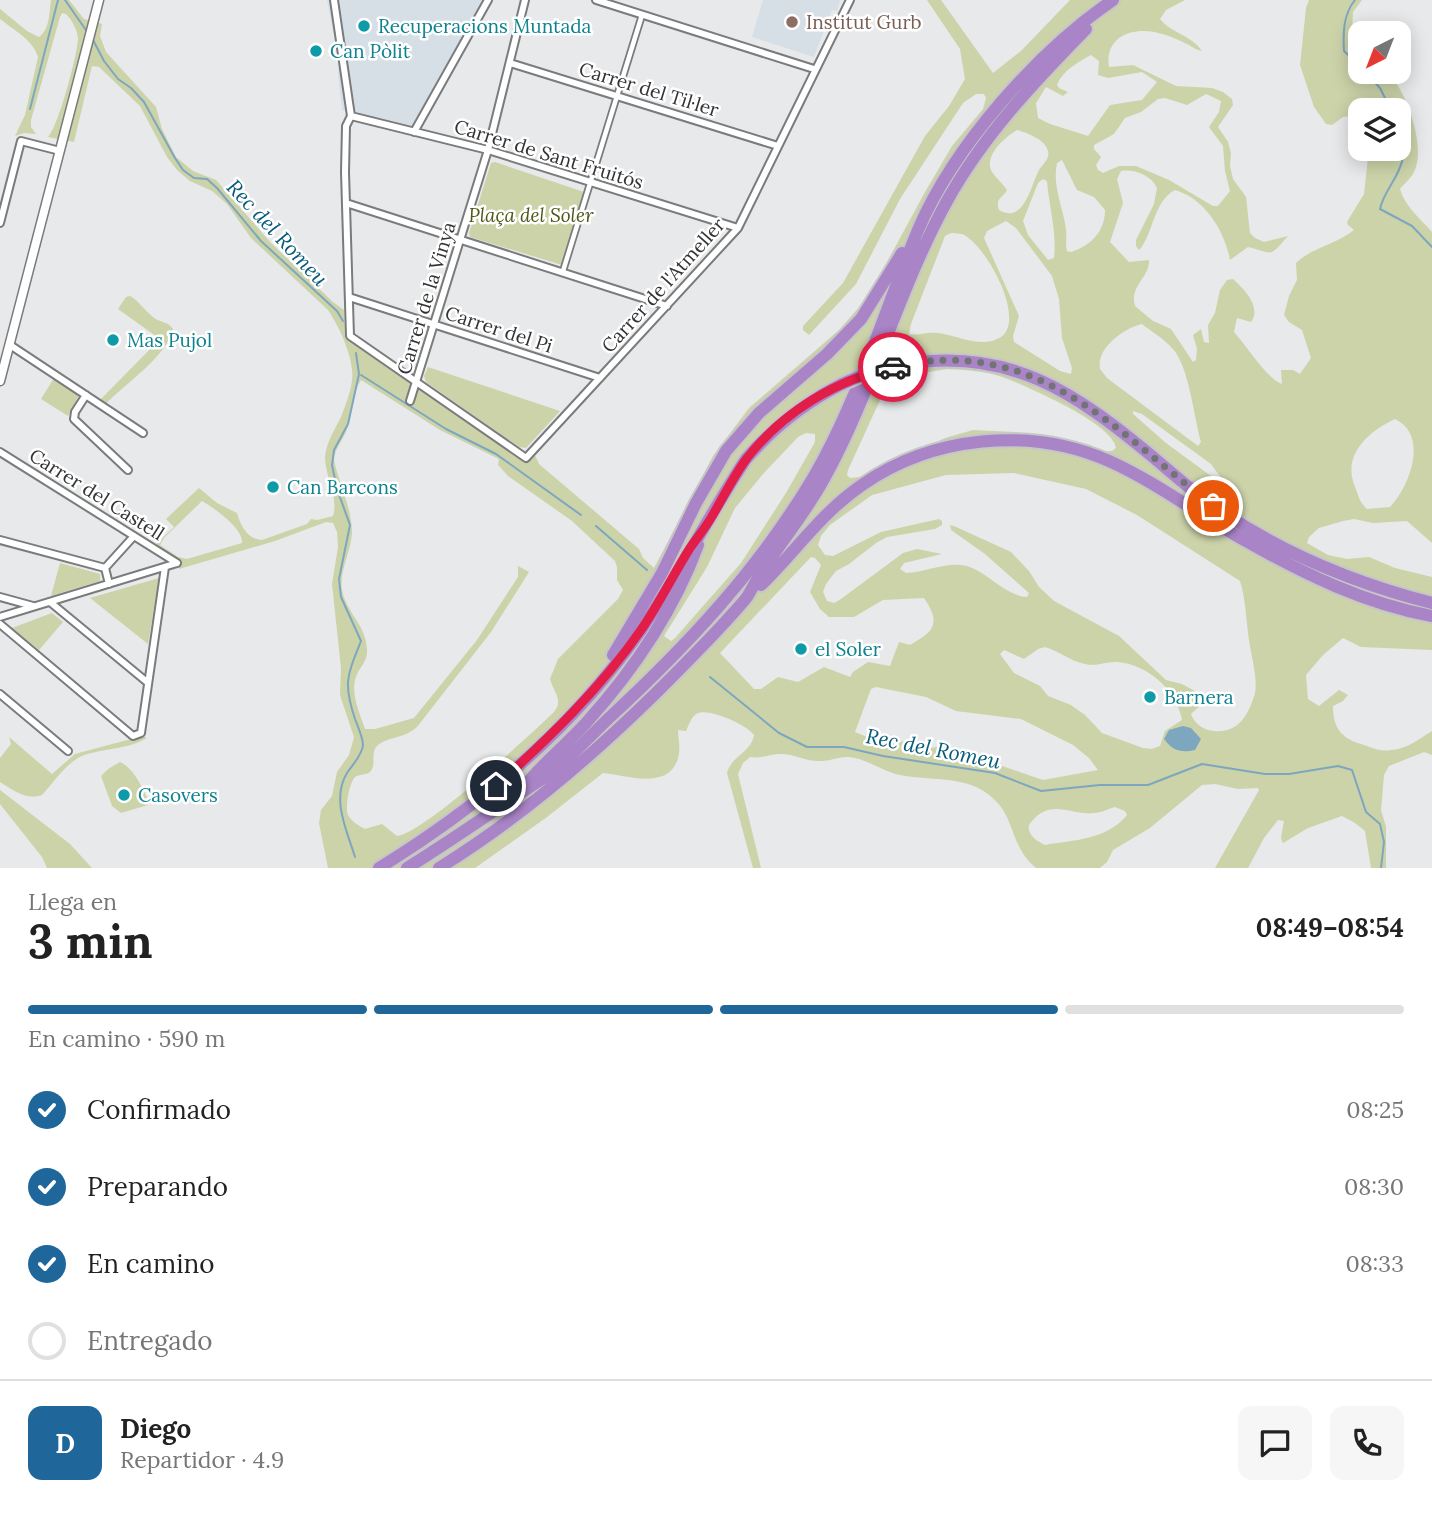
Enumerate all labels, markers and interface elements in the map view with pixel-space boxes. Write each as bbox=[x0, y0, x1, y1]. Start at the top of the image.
place label: Institut Gurb bbox=[806, 10, 922, 34]
place label: Recuperacions Muntada bbox=[378, 14, 592, 38]
marker: Institut Gurb bbox=[784, 14, 800, 30]
marker: Recuperacions Muntada bbox=[356, 18, 372, 34]
north arrow bbox=[1348, 21, 1410, 84]
map controls bbox=[1348, 21, 1411, 161]
place label: Can Pòlit bbox=[330, 39, 411, 63]
marker: Can Pòlit bbox=[308, 43, 324, 59]
street label: Carrer del Til·ler bbox=[576, 56, 722, 122]
button: layers bbox=[1348, 98, 1411, 161]
street label: Carrer de Sant Fruitós bbox=[451, 114, 647, 194]
water label: Rec del Romeu bbox=[221, 174, 334, 292]
park label: Plaça del Soler bbox=[468, 203, 594, 227]
street label: Carrer de l'Atmeller bbox=[596, 212, 730, 357]
street label: Carrer de la Vinya bbox=[391, 219, 461, 377]
street label: Carrer del Pi bbox=[442, 300, 556, 358]
place label: Mas Pujol bbox=[127, 328, 212, 352]
marker: Mas Pujol bbox=[105, 332, 121, 348]
courier bbox=[858, 332, 928, 402]
icon: car bbox=[874, 348, 912, 386]
street label: Carrer del Castell bbox=[25, 443, 169, 545]
place label: Can Barcons bbox=[287, 475, 398, 499]
pin bbox=[1183, 476, 1243, 536]
marker: Can Barcons bbox=[265, 479, 281, 495]
icon: bag bbox=[1194, 487, 1232, 525]
place label: el Soler bbox=[815, 637, 882, 661]
marker: el Soler bbox=[793, 641, 809, 657]
place label: Barnera bbox=[1164, 685, 1234, 709]
marker: Barnera bbox=[1142, 689, 1158, 705]
water label: Rec del Romeu bbox=[864, 722, 1003, 775]
pin bbox=[466, 756, 526, 816]
icon: home bbox=[477, 767, 515, 805]
place label: Casovers bbox=[138, 783, 218, 807]
marker: Casovers bbox=[116, 787, 132, 803]
text: Llega en bbox=[28, 887, 117, 916]
text: 08:49–08:54 bbox=[1256, 911, 1404, 944]
text: 3 min bbox=[28, 912, 153, 971]
text: En camino · 590 m bbox=[28, 1024, 225, 1053]
icon: check bbox=[28, 1091, 66, 1129]
text: Confirmado bbox=[87, 1093, 231, 1126]
text: 08:25 bbox=[1346, 1095, 1404, 1124]
icon: check bbox=[28, 1168, 66, 1206]
text: Preparando bbox=[87, 1170, 228, 1203]
text: 08:30 bbox=[1344, 1172, 1404, 1201]
icon: check bbox=[28, 1245, 66, 1283]
text: En camino bbox=[87, 1247, 215, 1280]
text: 08:33 bbox=[1345, 1249, 1404, 1278]
text: Entregado bbox=[87, 1324, 213, 1357]
button: chat bbox=[1238, 1406, 1312, 1480]
button: phone bbox=[1330, 1406, 1404, 1480]
text: Diego bbox=[120, 1412, 191, 1445]
text: D bbox=[55, 1427, 75, 1460]
text: Repartidor · 4.9 bbox=[120, 1445, 284, 1474]

